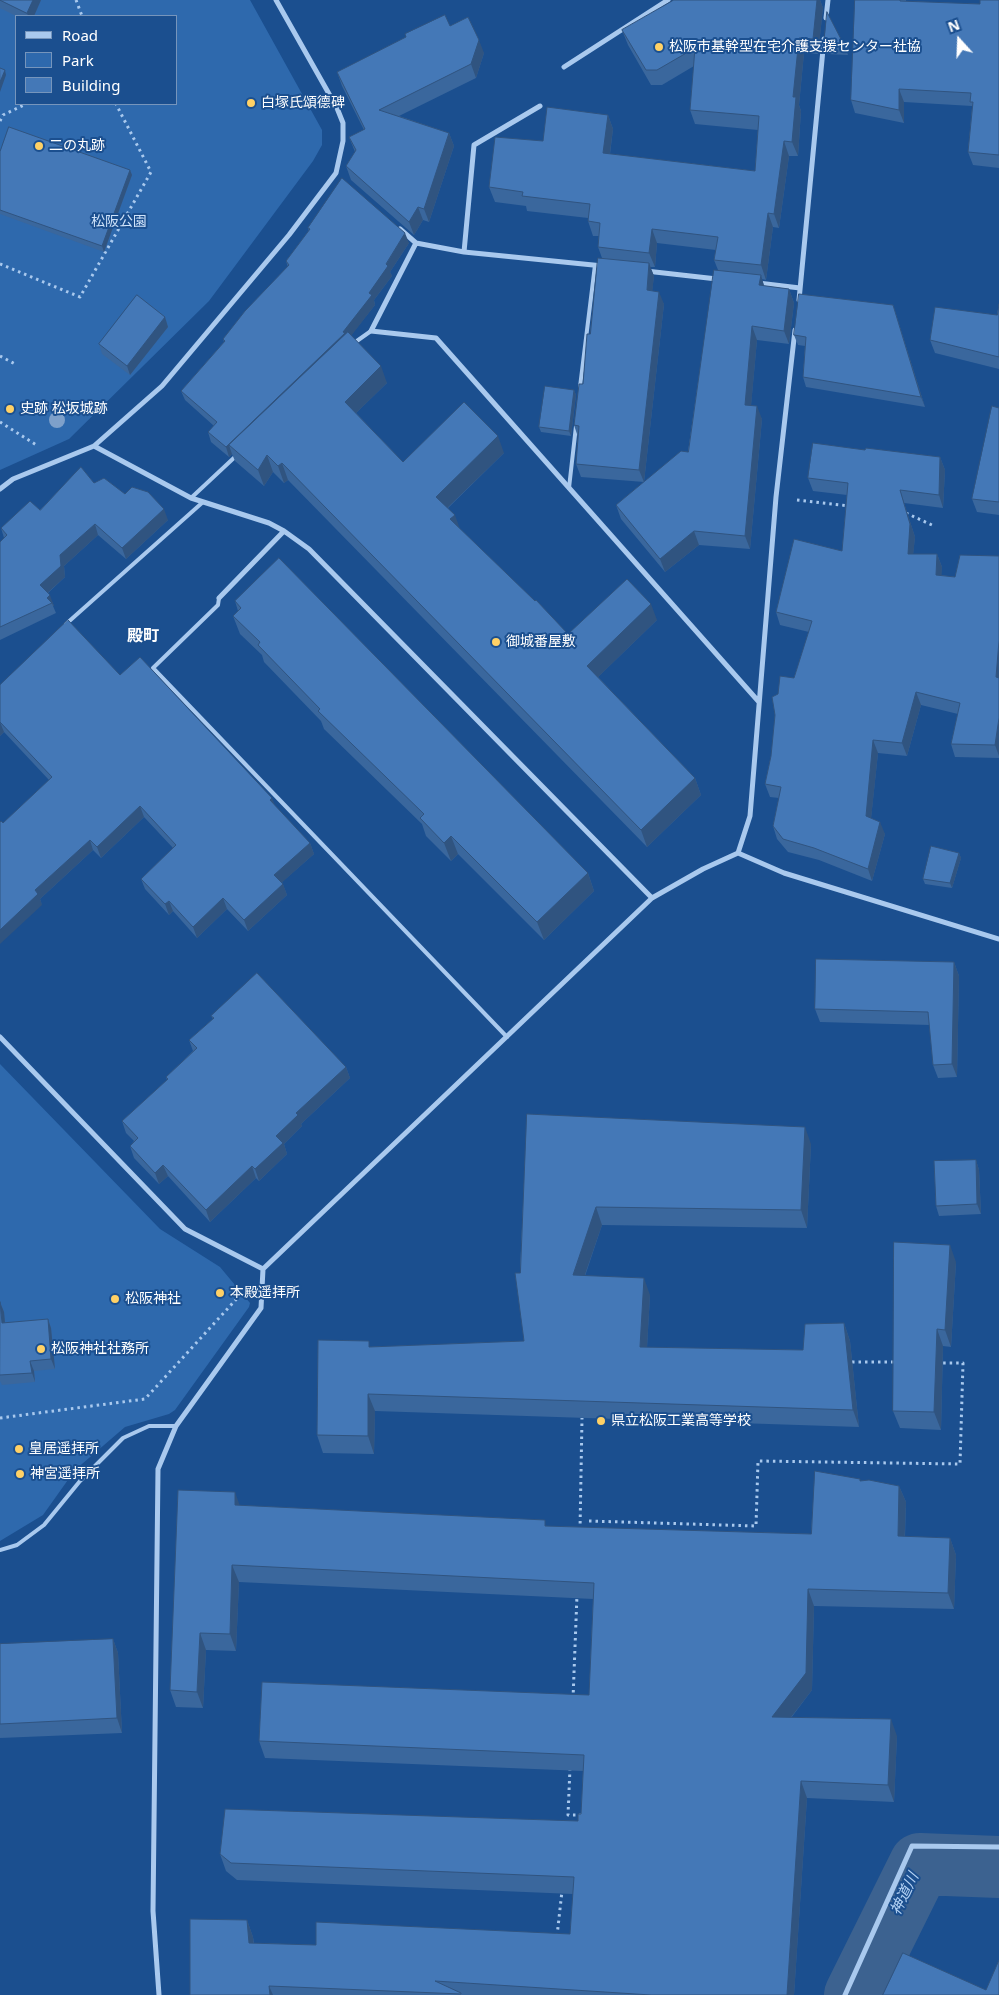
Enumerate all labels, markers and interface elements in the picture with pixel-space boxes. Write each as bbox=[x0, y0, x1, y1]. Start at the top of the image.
legend bbox=[15, 15, 178, 105]
north arrow bbox=[934, 15, 984, 65]
text: N bbox=[945, 15, 962, 36]
text: Road bbox=[62, 25, 98, 45]
place label: 松阪市基幹型在宅介護支援センター社協 bbox=[669, 39, 921, 55]
marker: 松阪市基幹型在宅介護支援センター社協 bbox=[653, 41, 665, 53]
text: Park bbox=[62, 50, 94, 70]
text: Building bbox=[62, 75, 120, 95]
place label: 白塚氏頌德碑 bbox=[261, 95, 345, 111]
marker: 白塚氏頌德碑 bbox=[245, 97, 257, 109]
place label: 二の丸跡 bbox=[49, 138, 105, 154]
marker: 二の丸跡 bbox=[33, 140, 45, 152]
park label: 松阪公園 bbox=[91, 214, 147, 230]
place label: 史跡 松坂城跡 bbox=[20, 401, 108, 417]
marker: 史跡 松坂城跡 bbox=[4, 403, 16, 415]
district label: 殿町 bbox=[127, 626, 159, 646]
place label: 御城番屋敷 bbox=[506, 634, 576, 650]
marker: 御城番屋敷 bbox=[490, 636, 502, 648]
place label: 本殿遥拝所 bbox=[230, 1285, 300, 1301]
marker: 本殿遥拝所 bbox=[214, 1287, 226, 1299]
place label: 松阪神社 bbox=[125, 1291, 181, 1307]
marker: 松阪神社 bbox=[109, 1293, 121, 1305]
place label: 松阪神社社務所 bbox=[51, 1341, 149, 1357]
marker: 松阪神社社務所 bbox=[35, 1343, 47, 1355]
place label: 県立松阪工業高等学校 bbox=[611, 1413, 751, 1429]
marker: 県立松阪工業高等学校 bbox=[595, 1415, 607, 1427]
place label: 皇居遥拝所 bbox=[29, 1441, 99, 1457]
marker: 皇居遥拝所 bbox=[13, 1443, 25, 1455]
place label: 神宮遥拝所 bbox=[30, 1466, 100, 1482]
marker: 神宮遥拝所 bbox=[14, 1468, 26, 1480]
water label: 神道川 bbox=[887, 1870, 923, 1918]

